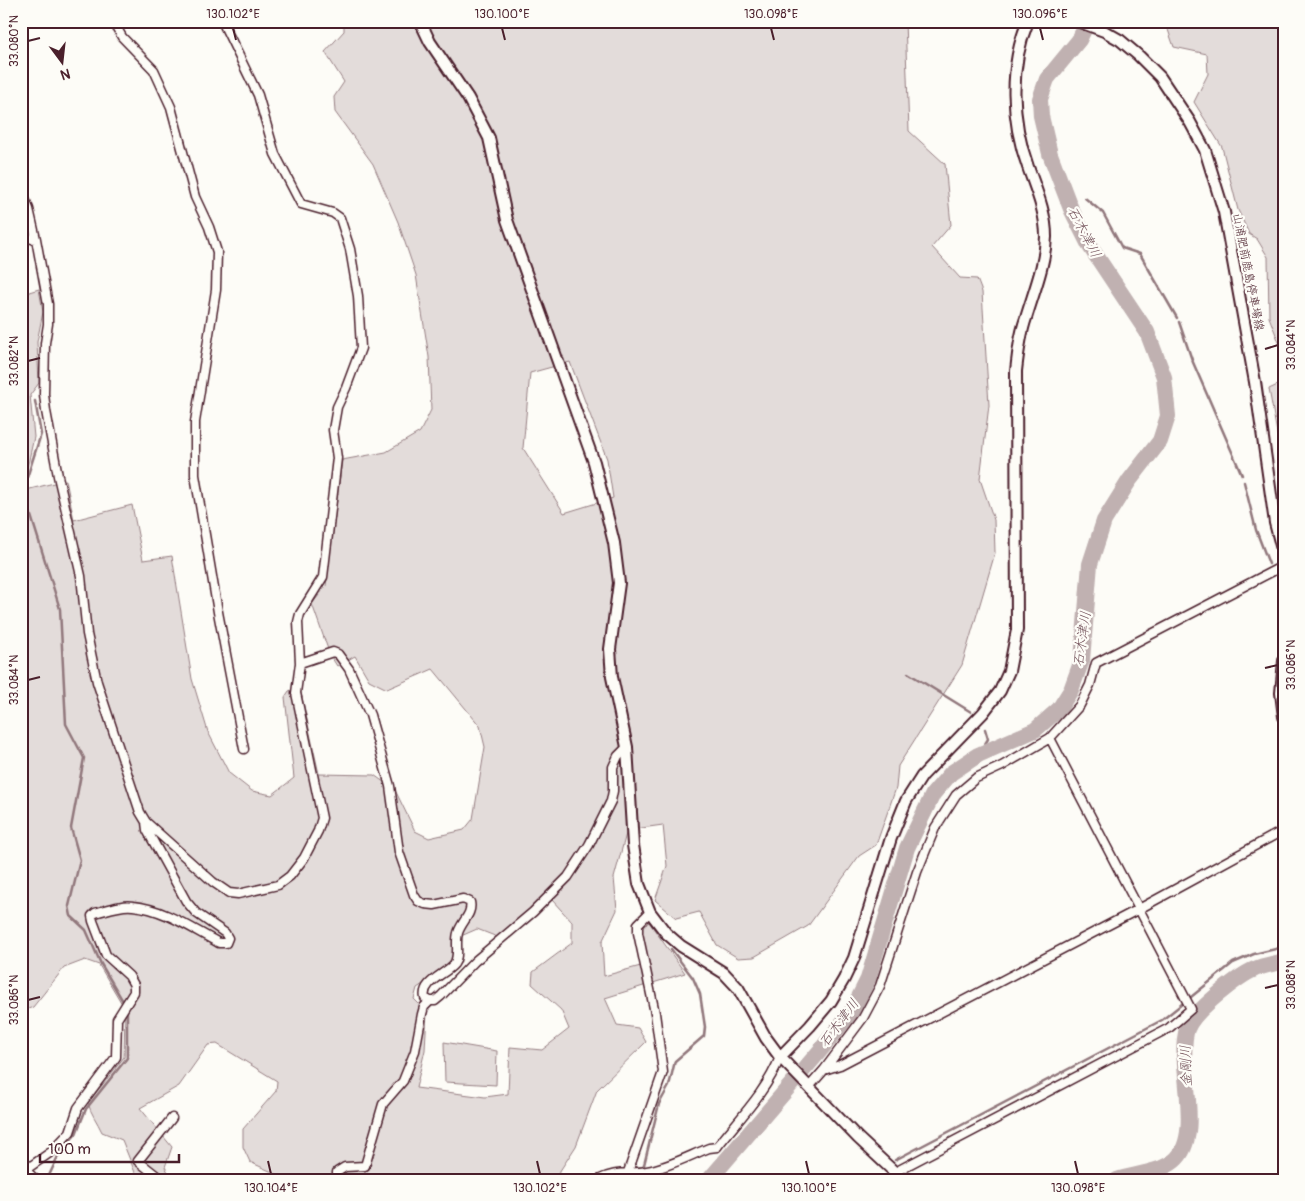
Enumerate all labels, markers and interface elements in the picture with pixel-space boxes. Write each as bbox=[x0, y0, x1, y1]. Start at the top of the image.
text: 130.102°E bbox=[206, 7, 260, 22]
text: 130.100°E bbox=[475, 7, 529, 22]
text: 130.098°E bbox=[744, 7, 798, 22]
text: 130.096°E bbox=[1012, 7, 1068, 22]
text: 33.080°N bbox=[7, 15, 22, 67]
north arrow bbox=[38, 38, 88, 88]
text: N bbox=[58, 65, 72, 84]
water label: 石木津川 bbox=[1063, 203, 1105, 261]
street label: 山浦肥前鹿島停車場線 bbox=[1229, 212, 1267, 332]
text: 33.084°N bbox=[1284, 320, 1299, 370]
text: 33.082°N bbox=[7, 336, 22, 386]
water label: 石木津川 bbox=[1070, 610, 1094, 668]
text: 33.086°N bbox=[1284, 640, 1299, 690]
text: 33.084°N bbox=[7, 655, 22, 705]
text: 33.088°N bbox=[1284, 960, 1299, 1010]
text: 33.086°N bbox=[7, 975, 22, 1025]
water label: 石木津川 bbox=[815, 996, 863, 1050]
water label: 金剛川 bbox=[1177, 1045, 1195, 1087]
scale bar bbox=[40, 1131, 179, 1163]
text: 100 m bbox=[48, 1140, 91, 1159]
text: 130.104°E bbox=[244, 1181, 298, 1196]
text: 130.102°E bbox=[513, 1181, 567, 1196]
text: 130.100°E bbox=[782, 1181, 836, 1196]
text: 130.098°E bbox=[1051, 1181, 1105, 1196]

